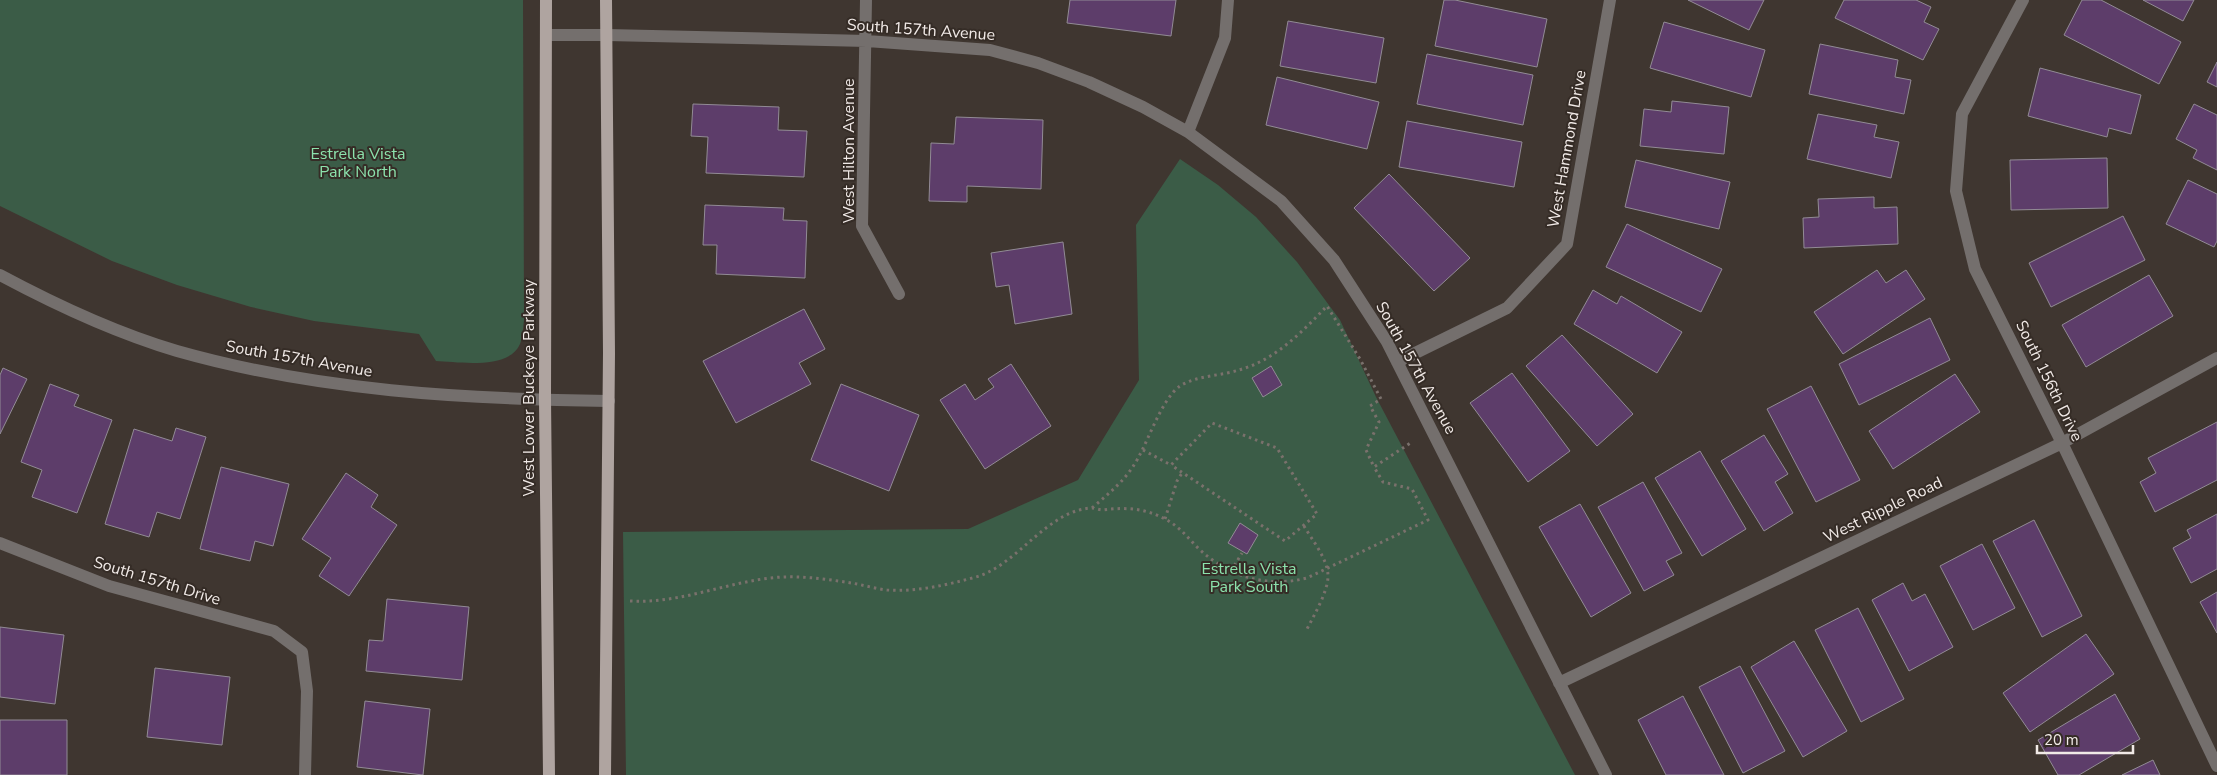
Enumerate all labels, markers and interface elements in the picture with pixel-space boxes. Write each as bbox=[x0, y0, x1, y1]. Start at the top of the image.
street label: South 157th Avenue bbox=[846, 14, 996, 46]
street label: West Hammond Drive bbox=[1542, 68, 1592, 230]
street label: West Hilton Avenue bbox=[838, 78, 860, 224]
park label: Estrella Vista Park North bbox=[310, 143, 406, 183]
street label: West Lower Buckeye Parkway bbox=[518, 279, 540, 497]
street label: South 157th Avenue bbox=[1370, 298, 1462, 438]
street label: South 156th Drive bbox=[2010, 317, 2088, 445]
street label: South 157th Avenue bbox=[224, 335, 374, 383]
street label: West Ripple Road bbox=[1820, 472, 1946, 548]
street label: South 157th Drive bbox=[91, 551, 223, 611]
park label: Estrella Vista Park South bbox=[1201, 558, 1297, 598]
scale bar bbox=[2037, 722, 2133, 754]
text: 20 m bbox=[2044, 730, 2079, 750]

